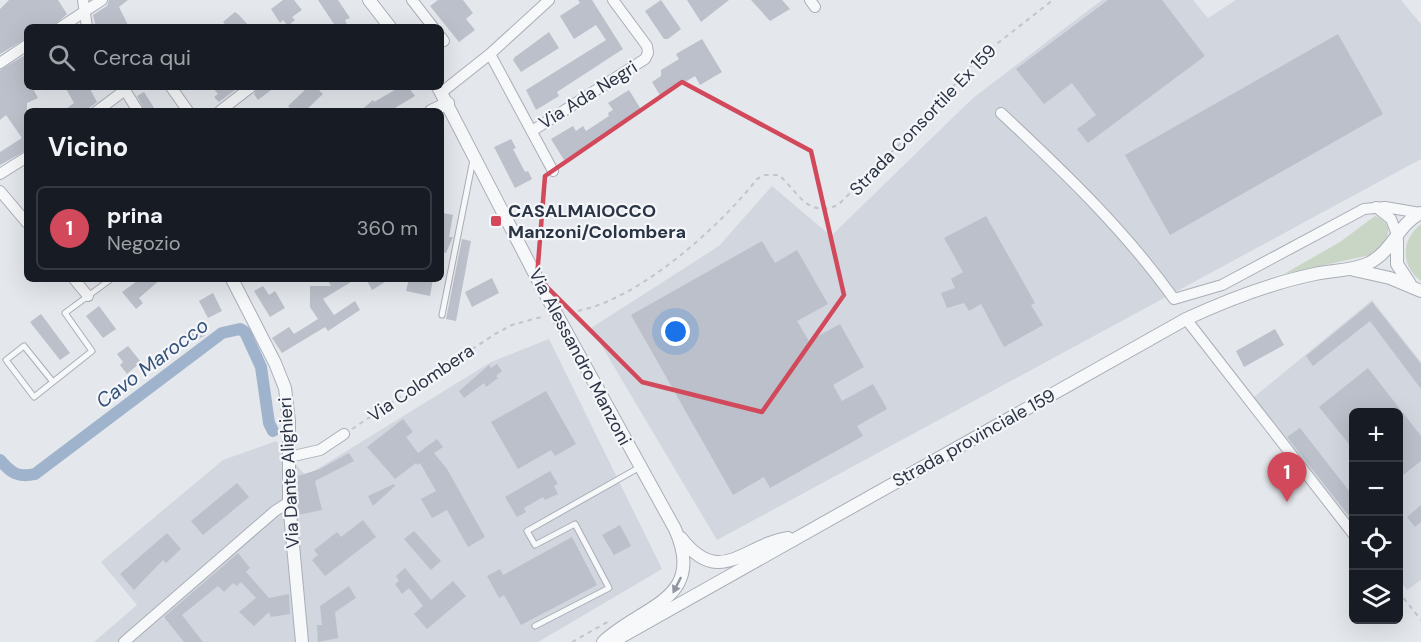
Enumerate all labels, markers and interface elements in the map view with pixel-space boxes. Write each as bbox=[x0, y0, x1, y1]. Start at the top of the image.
search box bbox=[24, 24, 444, 90]
street label: Strada Consortile Ex 159 bbox=[844, 39, 1002, 201]
icon: search bbox=[45, 41, 78, 74]
text: Cerca qui bbox=[93, 43, 191, 72]
street label: Via Ada Negri bbox=[534, 55, 642, 135]
text: Vicino bbox=[48, 130, 128, 164]
place label: CASALMAIOCCO Manzoni/Colombera bbox=[508, 199, 686, 244]
text: prina bbox=[107, 201, 163, 230]
marker: CASALMAIOCCO Manzoni/Colombera bbox=[489, 214, 503, 228]
text: 1 bbox=[66, 215, 73, 241]
text: 360 m bbox=[357, 215, 418, 241]
text: Negozio bbox=[107, 230, 181, 256]
street label: Via Alessandro Manzoni bbox=[523, 264, 637, 450]
water label: Cavo Marocco bbox=[90, 312, 214, 414]
your location bbox=[661, 317, 690, 346]
street label: Via Colombera bbox=[363, 339, 479, 427]
street label: Strada provinciale 159 bbox=[888, 383, 1060, 493]
street label: Via Dante Alighieri bbox=[273, 397, 305, 549]
map controls bbox=[1349, 408, 1403, 624]
button: + bbox=[1349, 408, 1403, 462]
pin: 1 bbox=[1268, 452, 1306, 502]
button: − bbox=[1349, 462, 1403, 516]
button: locate bbox=[1349, 516, 1403, 570]
button: layers bbox=[1349, 570, 1403, 624]
one-way arrow bbox=[672, 576, 682, 593]

